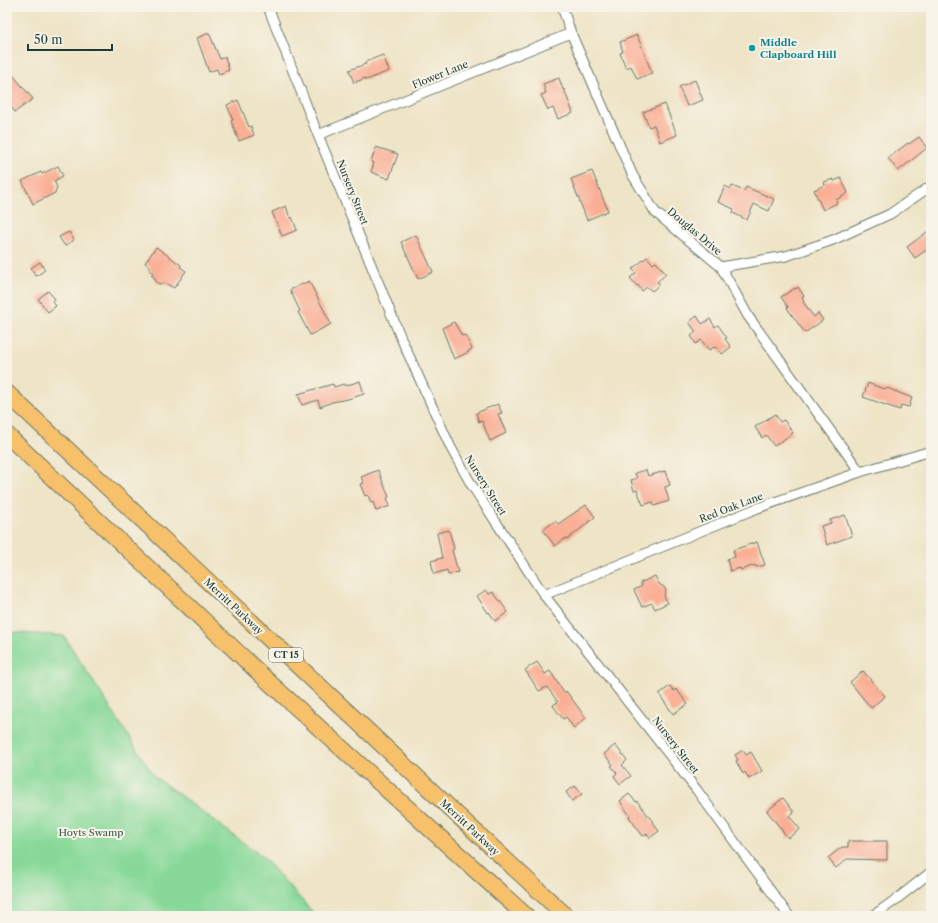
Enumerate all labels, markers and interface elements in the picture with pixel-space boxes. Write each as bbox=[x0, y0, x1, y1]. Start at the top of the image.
scale bar bbox=[28, 26, 112, 52]
text: 50 m bbox=[34, 32, 63, 47]
place label: Middle Clapboard Hill bbox=[760, 36, 837, 61]
marker: Middle Clapboard Hill bbox=[747, 43, 757, 53]
street label: Flower Lane bbox=[410, 57, 470, 92]
street label: Nursery Street bbox=[334, 158, 372, 227]
street label: Douglas Drive bbox=[665, 205, 725, 258]
street label: Nursery Street bbox=[462, 453, 510, 518]
street label: Red Oak Lane bbox=[698, 489, 765, 526]
street label: Merritt Parkway bbox=[201, 575, 266, 638]
road number: CT 15 bbox=[269, 648, 303, 662]
street label: Nursery Street bbox=[649, 714, 702, 777]
street label: Merritt Parkway bbox=[437, 796, 502, 859]
park label: Hoyts Swamp bbox=[59, 826, 123, 839]

